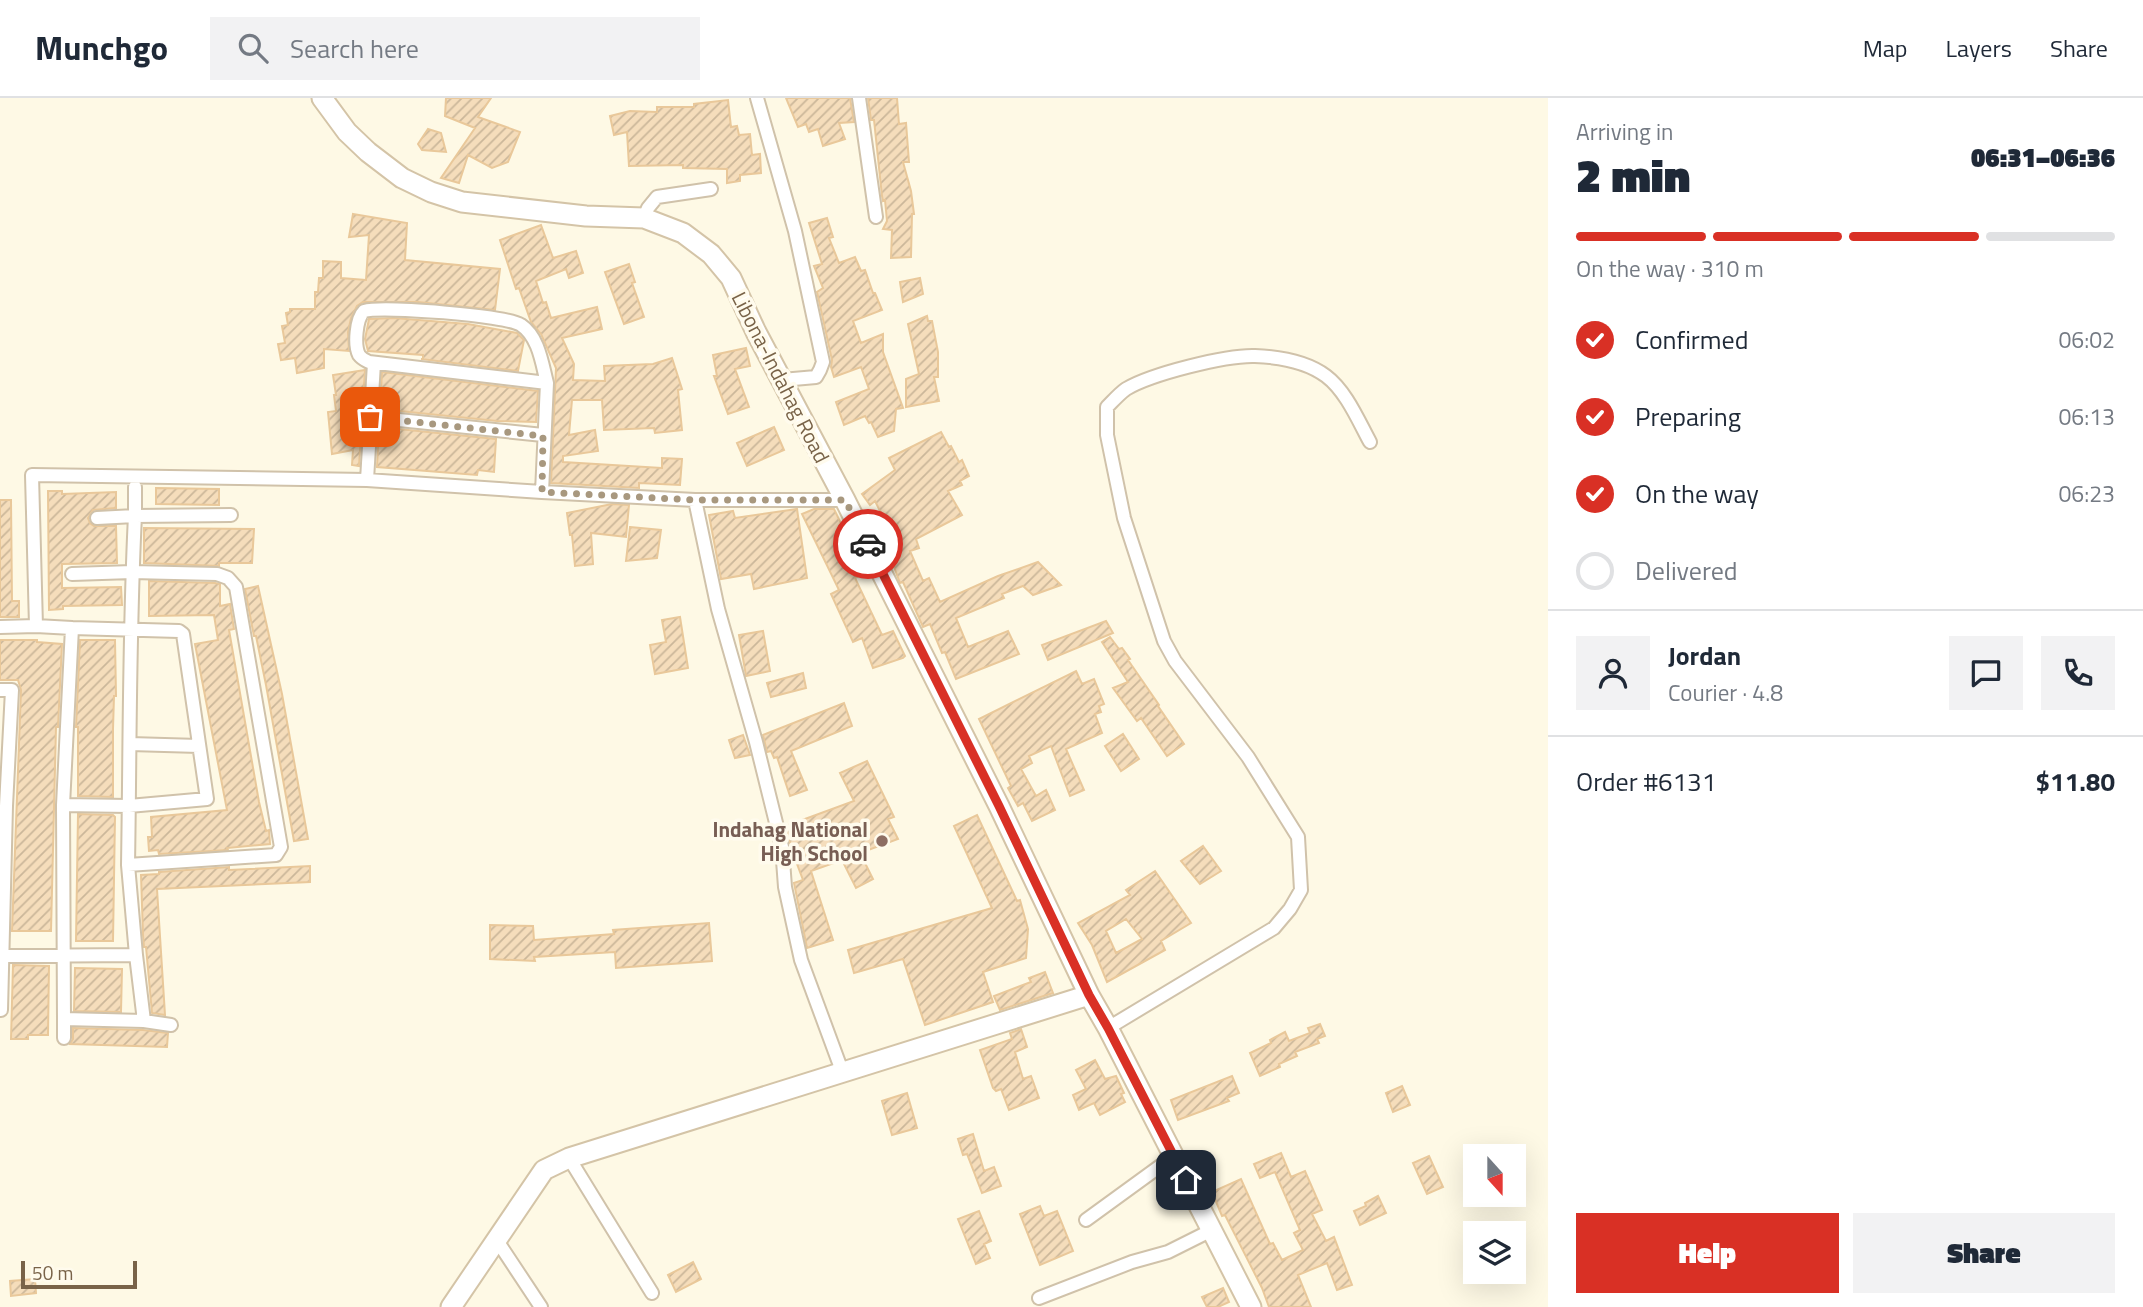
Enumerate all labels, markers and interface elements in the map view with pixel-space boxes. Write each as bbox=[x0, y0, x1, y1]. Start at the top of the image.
search box bbox=[210, 17, 700, 80]
text: Munchgo bbox=[35, 23, 168, 73]
icon: search bbox=[234, 29, 272, 67]
text: Search here bbox=[290, 29, 419, 68]
text: Map bbox=[1863, 30, 1908, 66]
text: Layers bbox=[1946, 30, 2012, 66]
text: Share bbox=[2050, 30, 2108, 66]
text: Arriving in bbox=[1576, 114, 1673, 149]
text: 06:31–06:36 bbox=[1971, 138, 2115, 177]
text: 2 min bbox=[1576, 140, 1690, 210]
text: On the way · 310 m bbox=[1576, 251, 1764, 286]
street label: Libona-Indahag Road bbox=[724, 286, 838, 468]
text: Confirmed bbox=[1635, 320, 1749, 359]
icon: check bbox=[1576, 321, 1614, 359]
text: 06:02 bbox=[2058, 322, 2115, 357]
pin bbox=[340, 387, 400, 447]
text: Preparing bbox=[1635, 397, 1741, 436]
icon: bag bbox=[351, 398, 389, 436]
icon: check bbox=[1576, 398, 1614, 436]
text: 06:13 bbox=[2058, 399, 2115, 434]
text: On the way bbox=[1635, 474, 1759, 513]
icon: check bbox=[1576, 475, 1614, 513]
text: 06:23 bbox=[2058, 476, 2115, 511]
courier bbox=[833, 509, 903, 579]
icon: car bbox=[849, 525, 887, 563]
text: Delivered bbox=[1635, 551, 1738, 590]
button: person bbox=[1576, 636, 1650, 710]
text: Jordan bbox=[1668, 636, 1741, 675]
button: chat bbox=[1949, 636, 2023, 710]
button: phone bbox=[2041, 636, 2115, 710]
text: Courier · 4.8 bbox=[1668, 675, 1783, 710]
text: Order #6131 bbox=[1576, 762, 1716, 801]
text: $11.80 bbox=[2036, 762, 2115, 801]
place label: Indahag National High School bbox=[712, 813, 868, 869]
marker: Indahag National High School bbox=[874, 833, 890, 849]
north arrow bbox=[1463, 1144, 1526, 1208]
map controls bbox=[1463, 1144, 1526, 1284]
pin bbox=[1156, 1150, 1216, 1210]
icon: home bbox=[1167, 1161, 1205, 1199]
button: Help bbox=[1576, 1213, 1839, 1293]
button: Share bbox=[1853, 1213, 2115, 1293]
button: layers bbox=[1463, 1221, 1526, 1284]
scale bar bbox=[21, 1258, 136, 1290]
text: 50 m bbox=[32, 1258, 73, 1287]

